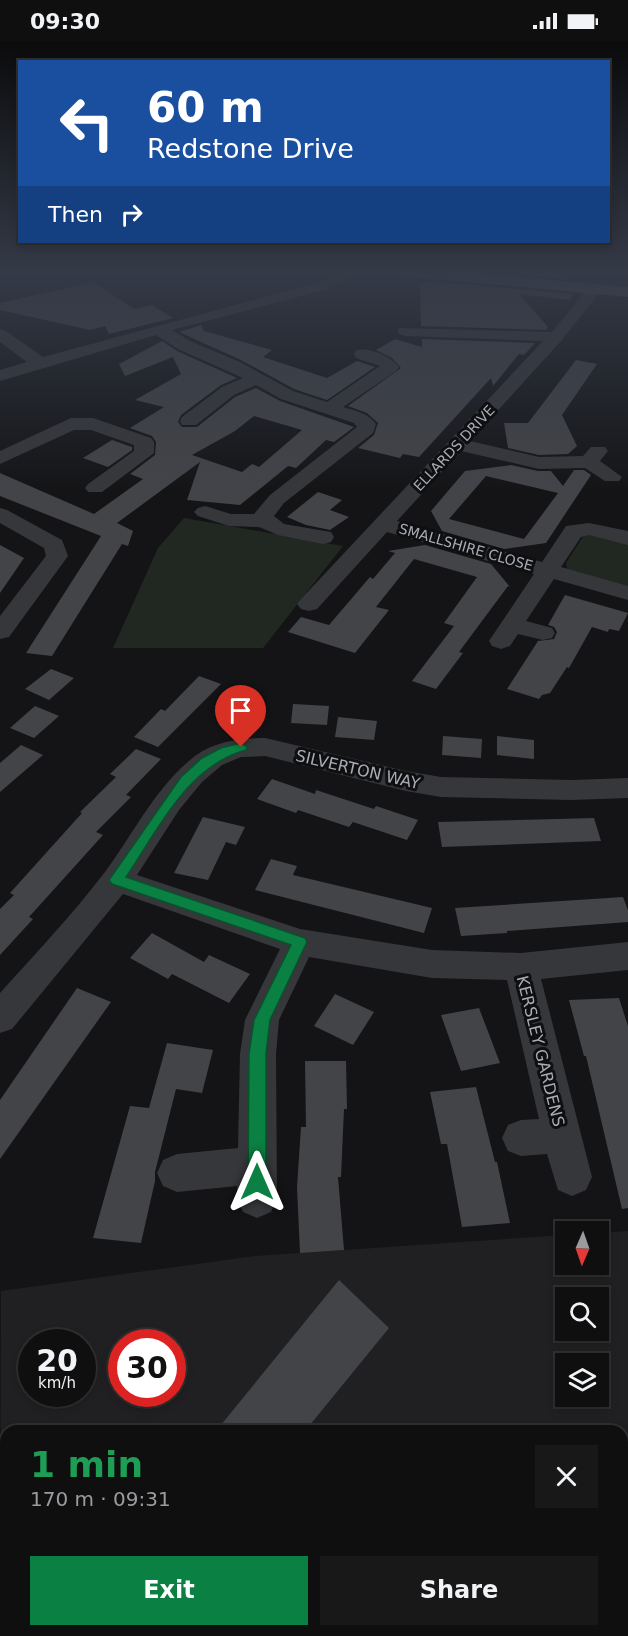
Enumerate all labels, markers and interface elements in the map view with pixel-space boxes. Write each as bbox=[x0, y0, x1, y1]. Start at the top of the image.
text: 09:30 bbox=[30, 9, 100, 34]
text: 60 m bbox=[147, 83, 264, 132]
icon: left bbox=[48, 84, 126, 162]
text: Redstone Drive bbox=[147, 133, 354, 164]
icon: right bbox=[115, 198, 148, 231]
text: Then bbox=[48, 202, 103, 227]
street label: ELLARDS DRIVE bbox=[410, 402, 498, 494]
street label: SMALLSHIRE CLOSE bbox=[397, 520, 535, 574]
pin bbox=[215, 685, 266, 747]
icon: arrive bbox=[224, 694, 257, 727]
street label: SILVERTON WAY bbox=[294, 746, 422, 793]
street label: KERSLEY GARDENS bbox=[513, 974, 568, 1129]
position arrow bbox=[225, 1150, 289, 1214]
north arrow bbox=[555, 1221, 609, 1275]
map controls bbox=[555, 1221, 609, 1407]
button: search bbox=[555, 1287, 609, 1341]
speed limit sign: 30 bbox=[108, 1329, 186, 1407]
text: 20 bbox=[36, 1343, 78, 1378]
button: layers bbox=[555, 1353, 609, 1407]
text: km/h bbox=[38, 1374, 76, 1392]
text: 1 min bbox=[30, 1444, 143, 1485]
button: close bbox=[535, 1445, 598, 1508]
text: 170 m · 09:31 bbox=[30, 1487, 171, 1511]
button: Exit bbox=[30, 1556, 308, 1625]
button: Share bbox=[320, 1556, 598, 1625]

